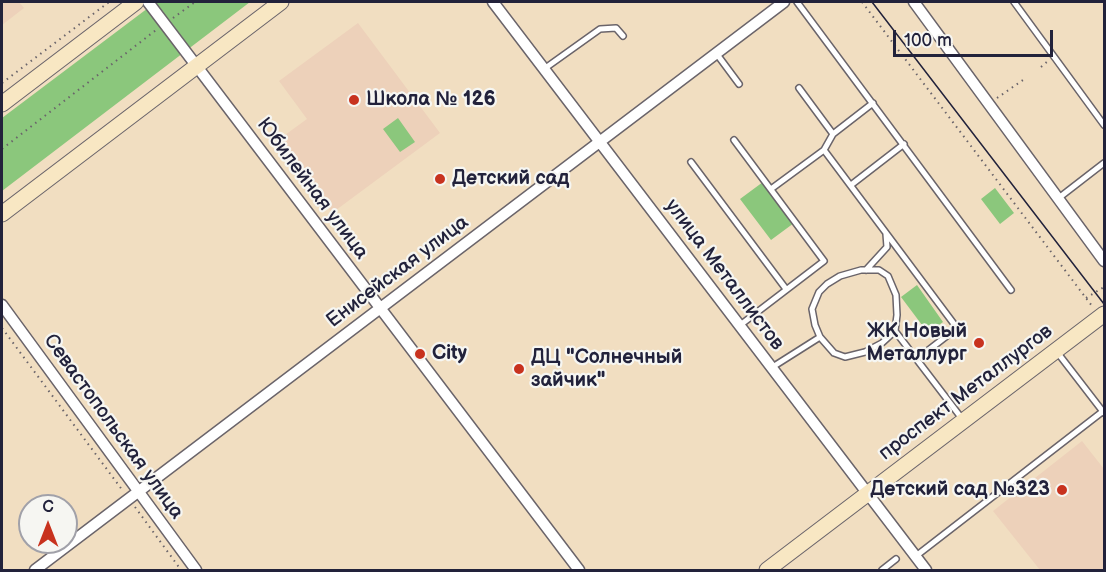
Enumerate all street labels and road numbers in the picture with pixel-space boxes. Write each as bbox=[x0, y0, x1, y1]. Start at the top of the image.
street label: Юбилейная улица bbox=[251, 114, 373, 264]
street label: улица Металлистов bbox=[659, 195, 789, 355]
street label: Енисейская улица bbox=[322, 211, 474, 333]
street label: проспект Металлургов bbox=[874, 320, 1058, 466]
street label: Севастопольская улица bbox=[38, 330, 188, 524]

